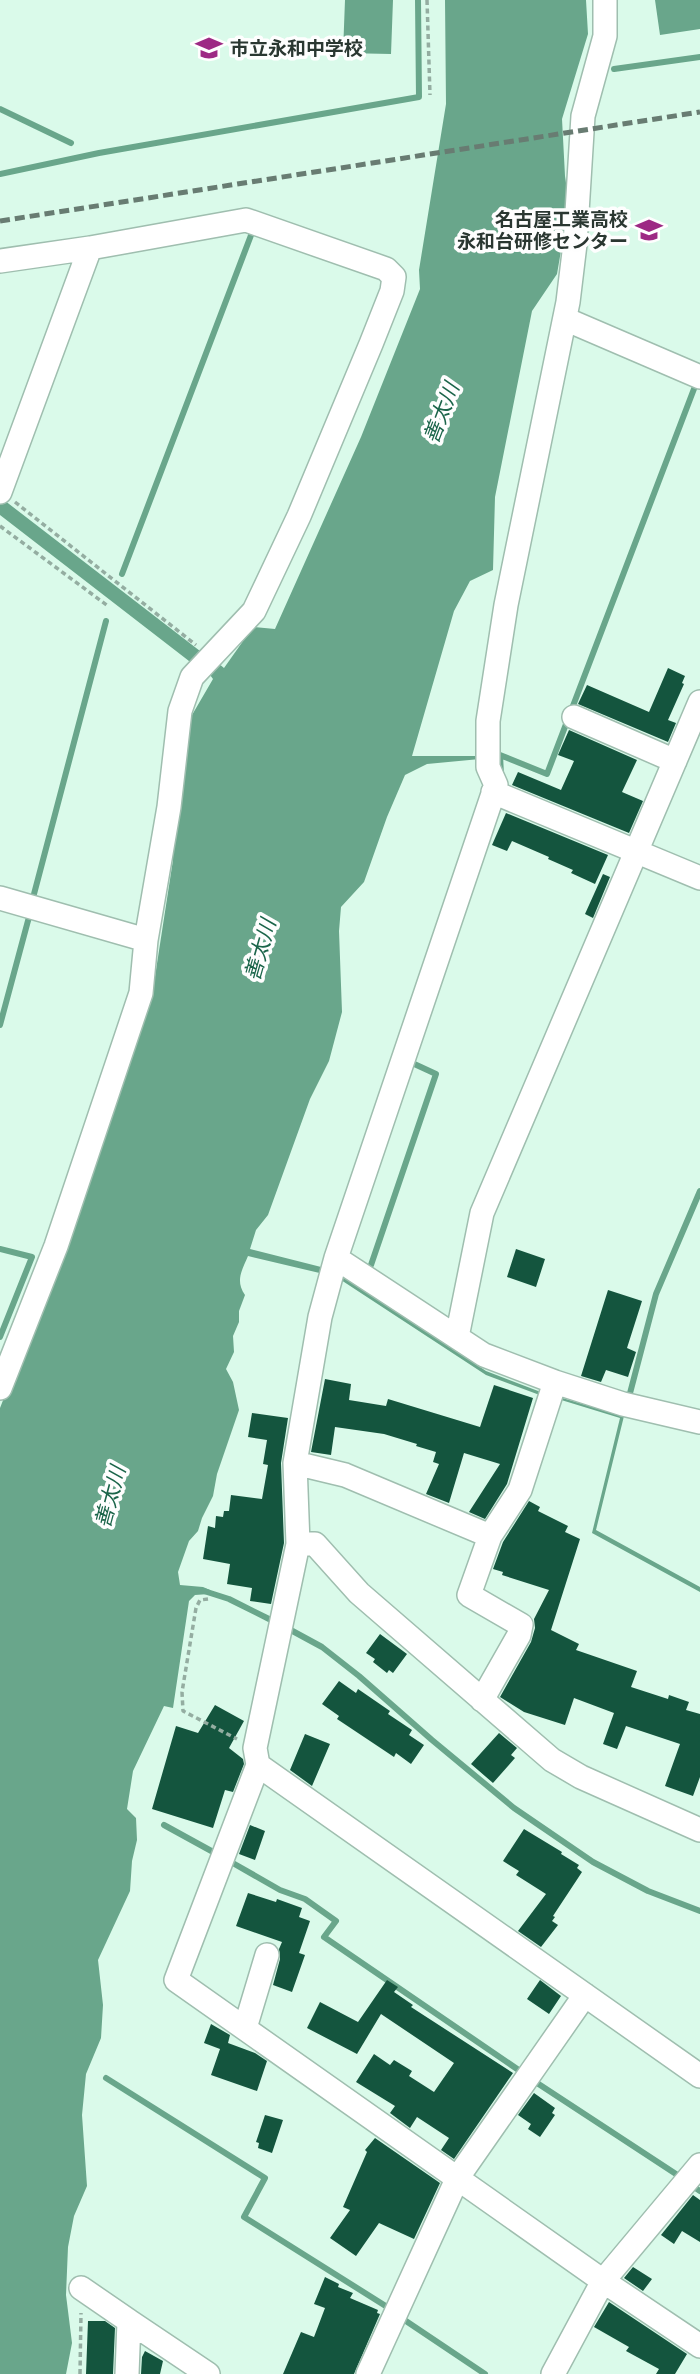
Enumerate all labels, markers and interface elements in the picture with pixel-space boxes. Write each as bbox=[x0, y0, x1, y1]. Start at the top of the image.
school or university icon: 市立永和中学校 bbox=[194, 33, 224, 63]
place label: 市立永和中学校 bbox=[230, 37, 363, 60]
place label: 名古屋工業高校 永和台研修センター bbox=[457, 208, 628, 253]
school or university icon: 名古屋工業高校 永和台研修センター bbox=[634, 215, 664, 245]
water label: 善太川 bbox=[418, 377, 465, 447]
water label: 善太川 bbox=[239, 914, 281, 984]
water label: 善太川 bbox=[90, 1461, 131, 1531]

